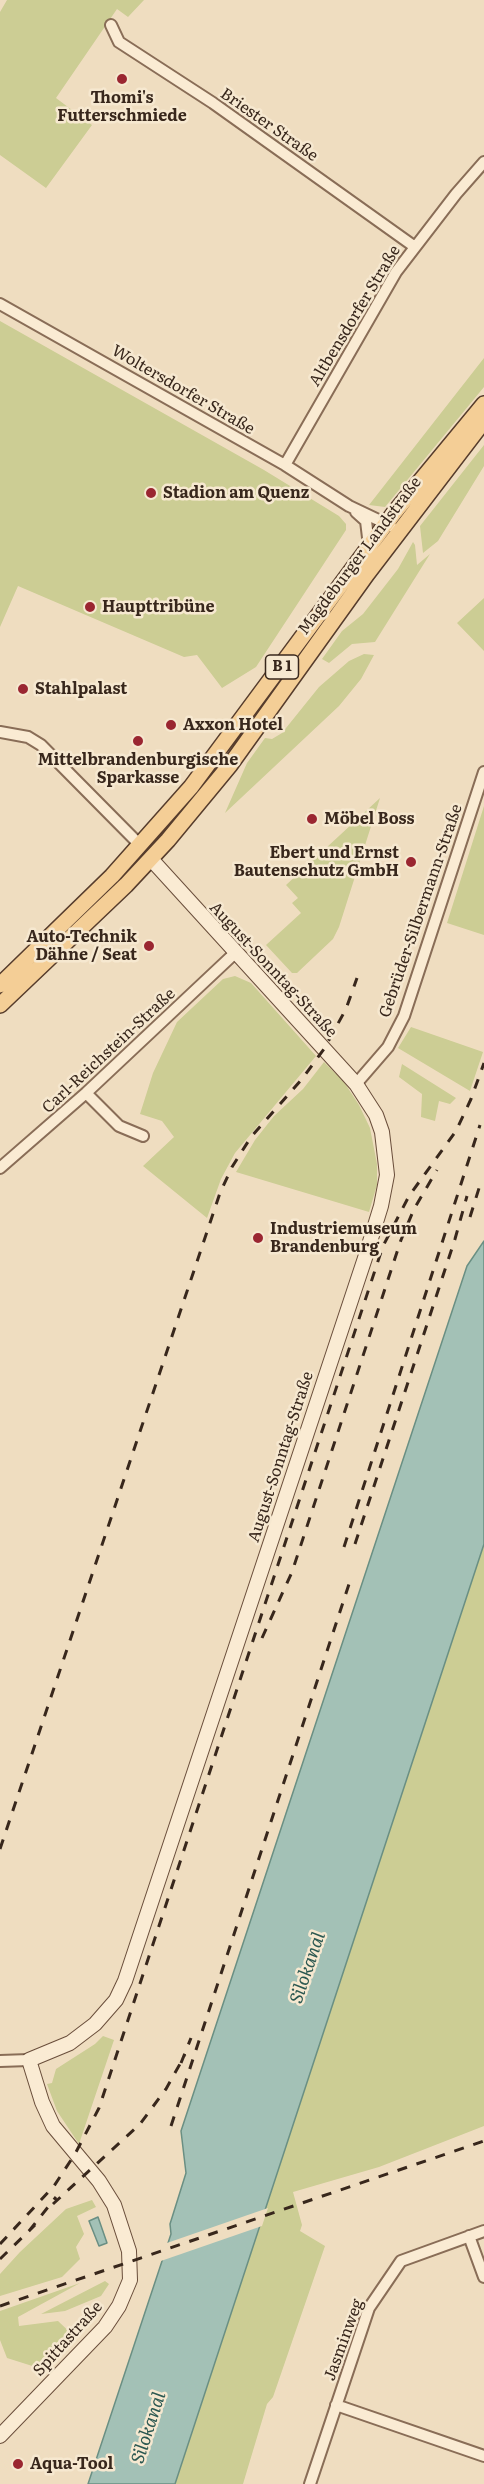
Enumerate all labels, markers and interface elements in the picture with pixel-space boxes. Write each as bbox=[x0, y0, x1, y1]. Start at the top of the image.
marker: Thomi's Futterschmiede bbox=[115, 72, 129, 86]
street label: Briester Straße bbox=[216, 84, 322, 166]
place label: Thomi's Futterschmiede bbox=[57, 88, 187, 126]
street label: Altbensdorfer Straße bbox=[305, 242, 405, 390]
street label: Woltersdorfer Straße bbox=[108, 341, 258, 439]
street label: Magdeburger Landstraße bbox=[294, 473, 426, 639]
place label: Stadion am Quenz bbox=[163, 483, 309, 503]
marker: Stadion am Quenz bbox=[144, 486, 158, 500]
place label: Haupttribüne bbox=[102, 597, 215, 617]
marker: Haupttribüne bbox=[83, 600, 97, 614]
road number: B 1 bbox=[266, 655, 298, 679]
place label: Stahlpalast bbox=[35, 679, 127, 699]
marker: Stahlpalast bbox=[16, 682, 30, 696]
place label: Axxon Hotel bbox=[183, 715, 283, 735]
marker: Axxon Hotel bbox=[164, 718, 178, 732]
marker: Mittelbrandenburgische Sparkasse bbox=[131, 734, 145, 748]
place label: Mittelbrandenburgische Sparkasse bbox=[38, 750, 238, 788]
street label: Gebrüder-Silbermann-Straße bbox=[375, 802, 467, 1020]
place label: Möbel Boss bbox=[324, 809, 414, 829]
marker: Möbel Boss bbox=[305, 812, 319, 826]
place label: Ebert und Ernst Bautenschutz GmbH bbox=[234, 843, 399, 881]
marker: Ebert und Ernst Bautenschutz GmbH bbox=[404, 855, 418, 869]
street label: August-Sonntag-Straße bbox=[205, 898, 341, 1042]
place label: Auto-Technik Dähne / Seat bbox=[26, 927, 137, 965]
marker: Auto-Technik Dähne / Seat bbox=[142, 939, 156, 953]
street label: Carl-Reichstein-Straße bbox=[39, 984, 179, 1118]
place label: Industriemuseum Brandenburg bbox=[270, 1219, 417, 1257]
marker: Industriemuseum Brandenburg bbox=[251, 1231, 265, 1245]
street label: August-Sonntag-Straße bbox=[244, 1369, 318, 1545]
water label: Silokanal bbox=[286, 1929, 330, 2007]
street label: Jasminweg bbox=[320, 2297, 368, 2383]
street label: Spittastraße bbox=[29, 2298, 107, 2380]
water label: Silokanal bbox=[127, 2389, 171, 2467]
place label: Aqua-Tool bbox=[30, 2454, 113, 2474]
marker: Aqua-Tool bbox=[11, 2457, 25, 2471]

